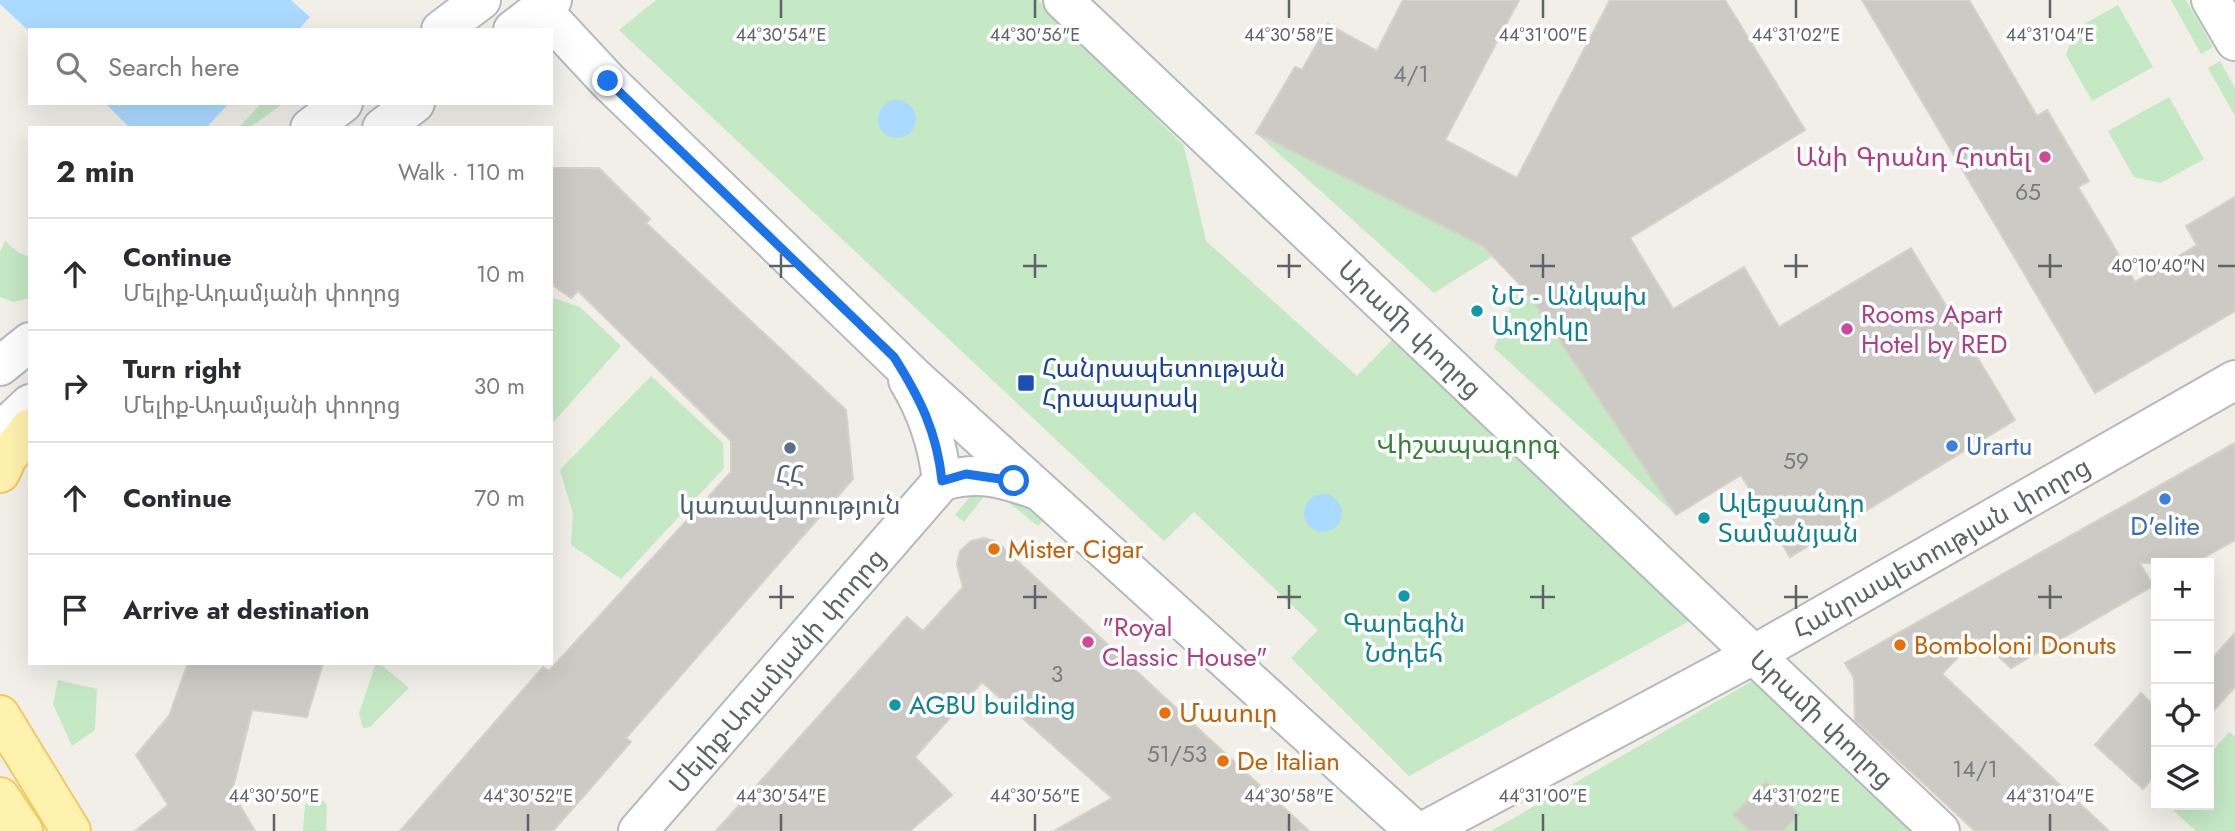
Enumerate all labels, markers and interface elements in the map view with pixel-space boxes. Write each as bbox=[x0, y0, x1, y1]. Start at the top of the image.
text: 44°30'54"E bbox=[736, 22, 826, 48]
text: 44°30'56"E bbox=[990, 22, 1080, 48]
text: 44°30'58"E bbox=[1244, 22, 1334, 48]
text: 44°31'00"E bbox=[1499, 22, 1587, 48]
text: 44°31'02"E bbox=[1752, 22, 1840, 48]
text: 44°31'04"E bbox=[2006, 22, 2094, 48]
search box bbox=[28, 28, 553, 105]
icon: search bbox=[52, 48, 90, 86]
text: Search here bbox=[108, 48, 240, 86]
house number: 4/1 bbox=[1393, 57, 1429, 91]
route end bbox=[592, 65, 623, 96]
place label: Անի Գրանդ Հոտել bbox=[1795, 138, 2032, 176]
marker: Անի Գրանդ Հոտել bbox=[2037, 149, 2053, 165]
text: 2 min bbox=[56, 150, 135, 193]
text: Walk · 110 m bbox=[398, 155, 525, 189]
house number: 65 bbox=[2015, 175, 2041, 209]
text: Continue bbox=[123, 238, 232, 276]
street label: Արամի փողոց bbox=[1329, 251, 1491, 407]
text: 40°10'40"N bbox=[2111, 253, 2205, 279]
icon: ahead bbox=[56, 255, 94, 293]
text: 10 m bbox=[476, 257, 525, 291]
text: Մելիք-Ադամյանի փողոց bbox=[123, 276, 401, 310]
place label: ՆԵ - Անկախ Աղջիկը bbox=[1491, 277, 1647, 345]
place label: Rooms Apart Hotel by RED bbox=[1861, 295, 2007, 363]
marker: ՆԵ - Անկախ Աղջիկը bbox=[1469, 303, 1485, 319]
marker: Rooms Apart Hotel by RED bbox=[1839, 321, 1855, 337]
place label: Հանրապետության Հրապարակ bbox=[1042, 349, 1285, 417]
text: Turn right bbox=[123, 350, 241, 388]
icon: right bbox=[56, 367, 94, 405]
text: 30 m bbox=[474, 369, 525, 403]
marker: Հանրապետության Հրապարակ bbox=[1016, 373, 1036, 393]
text: Մելիք-Ադամյանի փողոց bbox=[123, 388, 401, 422]
park label: Վիշապագորգ bbox=[1377, 425, 1560, 463]
place label: Urartu bbox=[1966, 427, 2033, 465]
marker: Urartu bbox=[1944, 438, 1960, 454]
marker: ՀՀ կառավարություն bbox=[782, 440, 798, 456]
house number: 59 bbox=[1783, 444, 1809, 478]
street label: Հանրապետության փողոց bbox=[1786, 448, 2097, 648]
place label: ՀՀ կառավարություն bbox=[679, 456, 901, 524]
route start bbox=[998, 465, 1029, 496]
icon: ahead bbox=[56, 479, 94, 517]
text: Continue bbox=[123, 479, 232, 517]
text: 70 m bbox=[474, 481, 525, 515]
place label: Ալեքսանդր Տամանյան bbox=[1718, 484, 1865, 552]
marker: D'elite bbox=[2157, 491, 2173, 507]
place label: D'elite bbox=[2130, 507, 2200, 545]
marker: Ալեքսանդր Տամանյան bbox=[1696, 510, 1712, 526]
place label: Mister Cigar bbox=[1008, 530, 1144, 568]
street label: Մելիք-Ադամյանի փողոց bbox=[660, 540, 894, 802]
marker: Mister Cigar bbox=[986, 541, 1002, 557]
map controls bbox=[2151, 558, 2214, 810]
button: + bbox=[2151, 558, 2214, 621]
marker: Գարեգին Նժդեհ bbox=[1396, 588, 1412, 604]
icon: arrive bbox=[56, 591, 94, 629]
text: Arrive at destination bbox=[123, 591, 370, 629]
place label: Գարեգին Նժդեհ bbox=[1343, 604, 1465, 672]
place label: "Royal Classic House" bbox=[1102, 608, 1268, 676]
button: − bbox=[2151, 621, 2214, 684]
place label: Bomboloni Donuts bbox=[1914, 626, 2116, 664]
marker: "Royal Classic House" bbox=[1080, 634, 1096, 650]
marker: Bomboloni Donuts bbox=[1892, 637, 1908, 653]
street label: Արամի փողոց bbox=[1741, 641, 1902, 797]
house number: 3 bbox=[1051, 657, 1063, 691]
button: locate bbox=[2151, 684, 2214, 747]
place label: AGBU building bbox=[909, 686, 1075, 724]
place label: Մասուր bbox=[1179, 694, 1278, 732]
marker: AGBU building bbox=[887, 697, 903, 713]
marker: Մասուր bbox=[1157, 705, 1173, 721]
house number: 51/53 bbox=[1147, 737, 1207, 771]
place label: De Italian bbox=[1237, 742, 1340, 780]
button: layers bbox=[2151, 747, 2214, 810]
house number: 14/1 bbox=[1952, 752, 1998, 786]
marker: De Italian bbox=[1215, 753, 1231, 769]
text: 44°30'50"E bbox=[229, 783, 319, 809]
text: 44°30'52"E bbox=[483, 783, 573, 809]
text: 44°30'54"E bbox=[736, 783, 826, 809]
text: 44°30'56"E bbox=[990, 783, 1080, 809]
text: 44°30'58"E bbox=[1244, 783, 1334, 809]
text: 44°31'00"E bbox=[1499, 783, 1587, 809]
text: 44°31'02"E bbox=[1752, 783, 1840, 809]
text: 44°31'04"E bbox=[2006, 783, 2094, 809]

